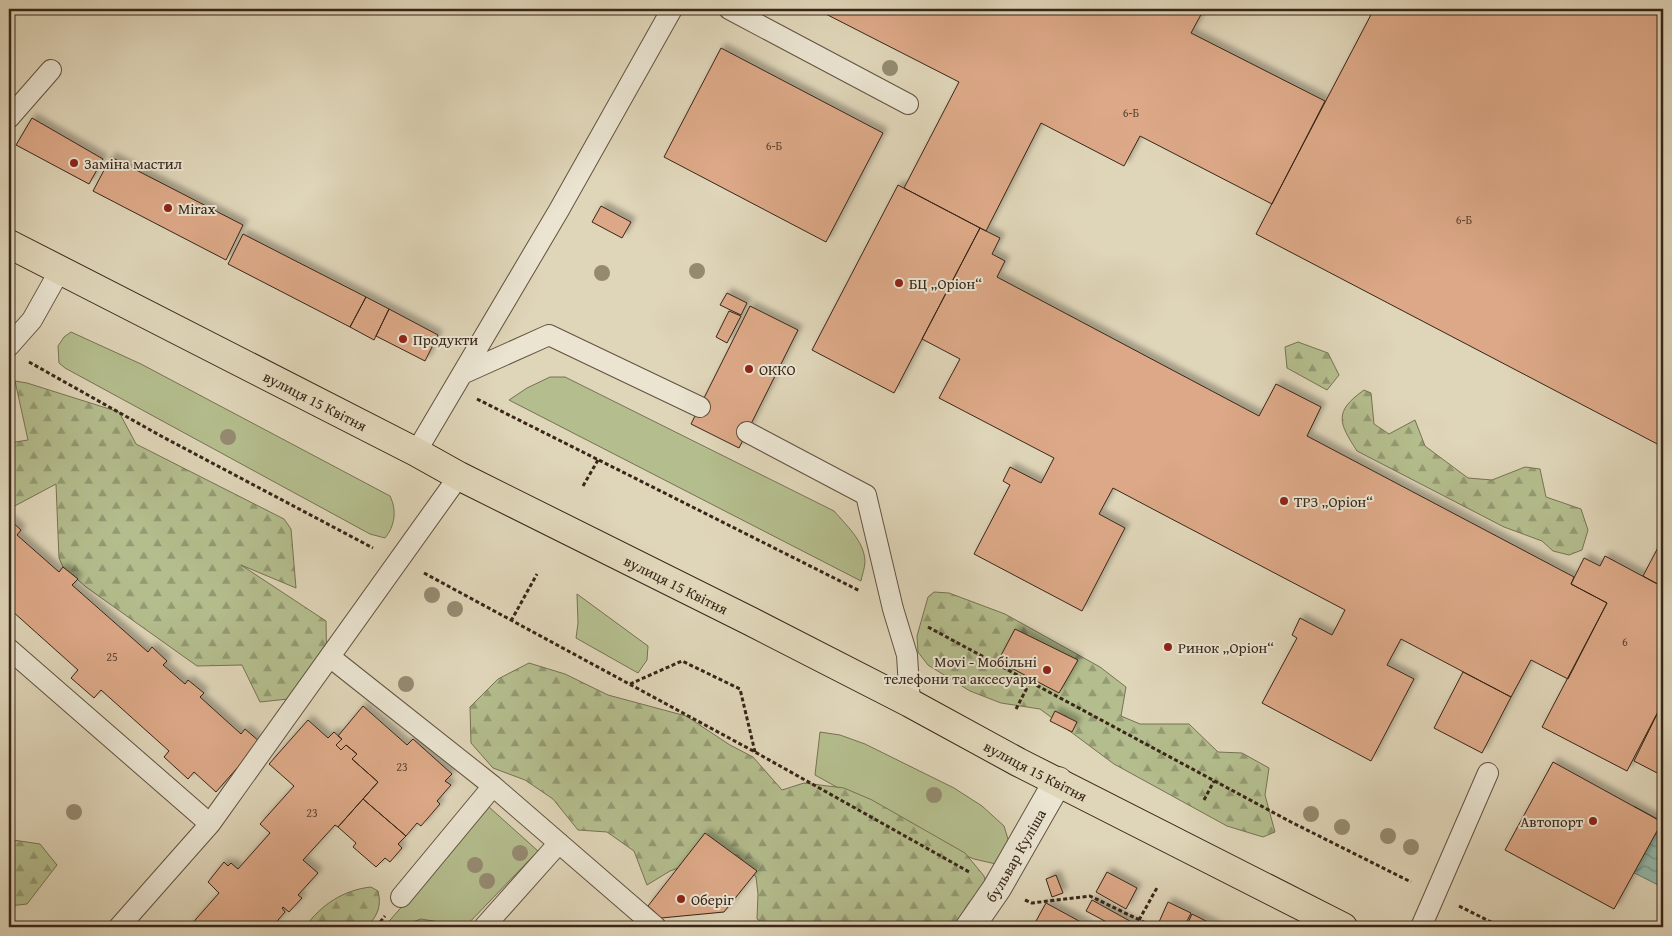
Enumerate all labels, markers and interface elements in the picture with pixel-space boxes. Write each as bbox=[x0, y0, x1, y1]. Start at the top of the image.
house number: 6-Б bbox=[1123, 104, 1140, 121]
house number: 6-Б bbox=[766, 137, 783, 154]
place label: Заміна мастил bbox=[84, 153, 182, 174]
marker: Заміна мастил bbox=[68, 157, 80, 169]
place label: Mirax bbox=[178, 198, 216, 219]
marker: Mirax bbox=[162, 202, 174, 214]
house number: 6-Б bbox=[1456, 211, 1473, 228]
place label: БЦ „Оріон“ bbox=[909, 273, 982, 294]
marker: БЦ „Оріон“ bbox=[893, 277, 905, 289]
place label: Продукти bbox=[413, 329, 478, 350]
marker: Продукти bbox=[397, 333, 409, 345]
place label: ОККО bbox=[759, 359, 796, 380]
marker: ОККО bbox=[743, 363, 755, 375]
street label: вулиця 15 Квітня bbox=[260, 365, 371, 436]
place label: ТРЗ „Оріон“ bbox=[1294, 491, 1373, 512]
marker: ТРЗ „Оріон“ bbox=[1278, 495, 1290, 507]
street label: вулиця 15 Квітня bbox=[621, 549, 732, 619]
house number: 6 bbox=[1622, 633, 1628, 650]
place label: Ринок „Оріон“ bbox=[1178, 637, 1274, 658]
marker: Ринок „Оріон“ bbox=[1162, 641, 1174, 653]
house number: 25 bbox=[106, 648, 118, 665]
place label: Movi - Мобільні телефони та аксесуари bbox=[884, 651, 1037, 689]
marker: Movi - Мобільні телефони та аксесуари bbox=[1041, 664, 1053, 676]
street label: вулиця 15 Квітня bbox=[980, 735, 1091, 806]
house number: 23 bbox=[396, 758, 408, 775]
house number: 23 bbox=[306, 804, 318, 821]
street label: бульвар Куліша bbox=[980, 804, 1051, 906]
place label: Автопорт bbox=[1520, 811, 1584, 832]
marker: Автопорт bbox=[1587, 815, 1599, 827]
place label: Оберіг bbox=[691, 889, 734, 910]
marker: Оберіг bbox=[675, 893, 687, 905]

